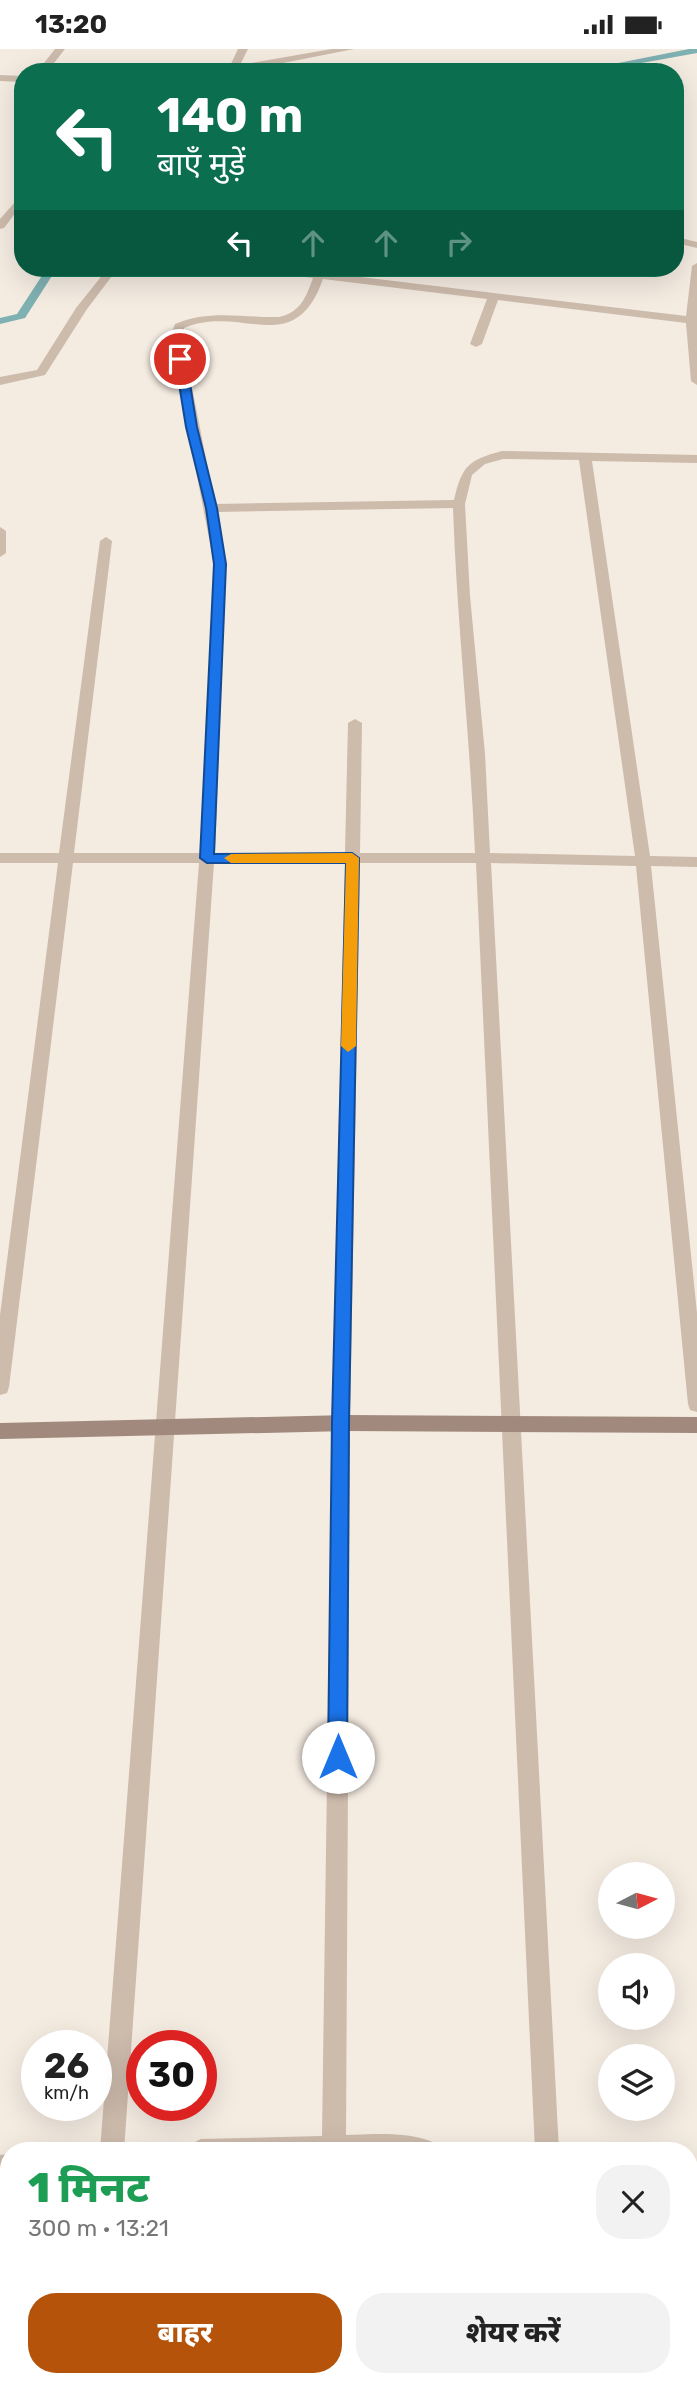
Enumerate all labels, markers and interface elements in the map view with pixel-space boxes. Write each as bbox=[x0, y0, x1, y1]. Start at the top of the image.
text: 13:20 bbox=[35, 9, 107, 40]
text: 140 m bbox=[157, 86, 303, 144]
icon: left bbox=[42, 91, 133, 182]
text: बाएँ मुड़ें bbox=[157, 145, 245, 183]
icon: left bbox=[221, 224, 259, 262]
icon: ahead bbox=[294, 224, 332, 262]
icon: ahead bbox=[367, 224, 405, 262]
icon: right bbox=[440, 224, 478, 262]
pin bbox=[150, 329, 210, 389]
icon: arrive bbox=[161, 340, 199, 378]
position arrow bbox=[301, 1720, 375, 1794]
north arrow bbox=[598, 1862, 676, 1939]
map controls bbox=[598, 1862, 675, 2121]
button: sound bbox=[598, 1953, 675, 2030]
speed limit sign: 30 bbox=[126, 2030, 217, 2121]
button: layers bbox=[598, 2044, 675, 2121]
text: 26 bbox=[44, 2045, 89, 2087]
text: km/h bbox=[44, 2082, 89, 2104]
text: 1 मिनट bbox=[28, 2163, 149, 2213]
button: close bbox=[596, 2165, 670, 2239]
text: 300 m · 13:21 bbox=[28, 2214, 169, 2242]
button: बाहर bbox=[28, 2293, 342, 2373]
button: शेयर करें bbox=[356, 2293, 670, 2373]

